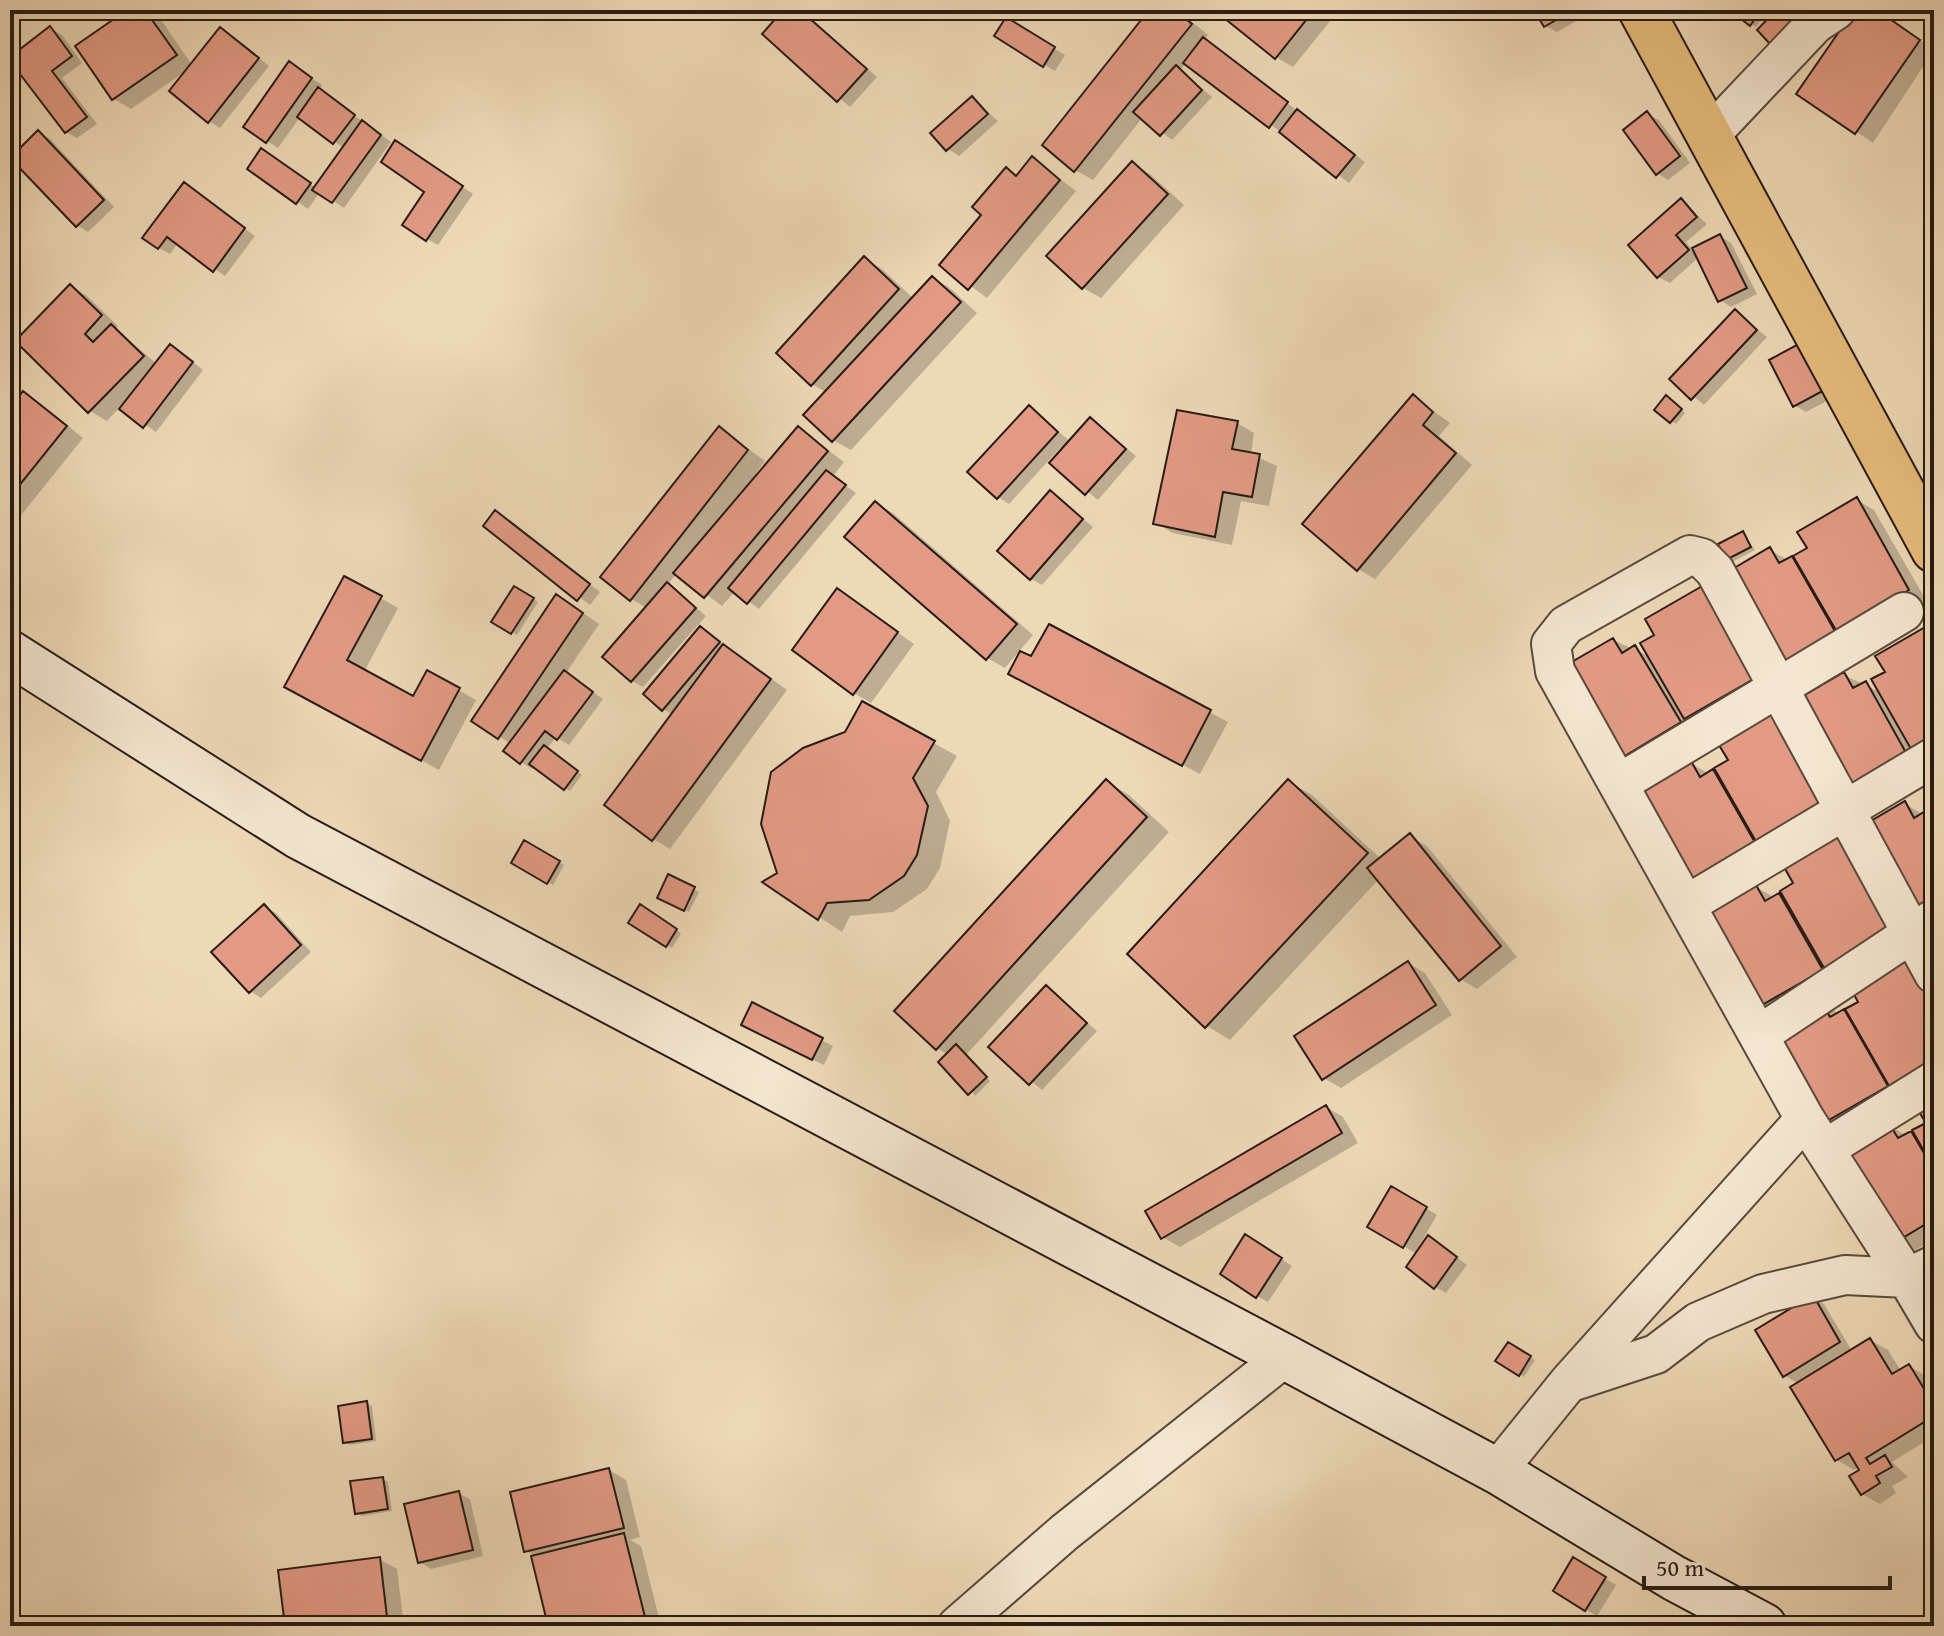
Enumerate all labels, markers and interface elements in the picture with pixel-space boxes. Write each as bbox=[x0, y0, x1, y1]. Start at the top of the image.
scale bar bbox=[1644, 1540, 1890, 1590]
text: 50 m bbox=[1656, 1550, 1704, 1585]

